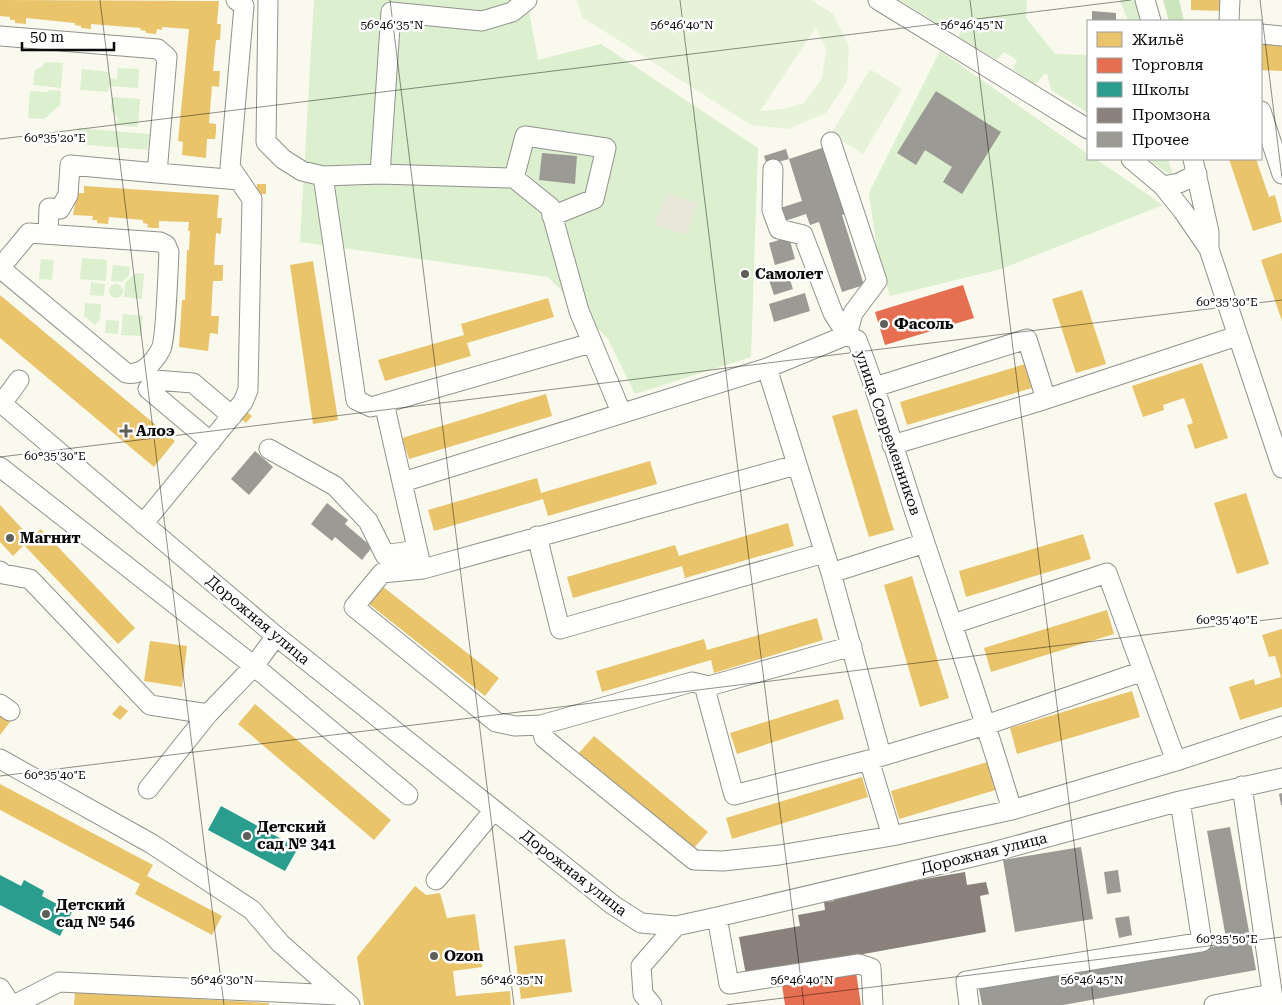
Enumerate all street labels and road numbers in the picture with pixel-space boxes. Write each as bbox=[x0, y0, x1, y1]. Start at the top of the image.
street label: улица Современников bbox=[851, 348, 925, 518]
street label: Дорожная улица bbox=[203, 572, 313, 668]
street label: Дорожная улица bbox=[517, 826, 631, 920]
street label: Дорожная улица bbox=[919, 829, 1049, 877]

